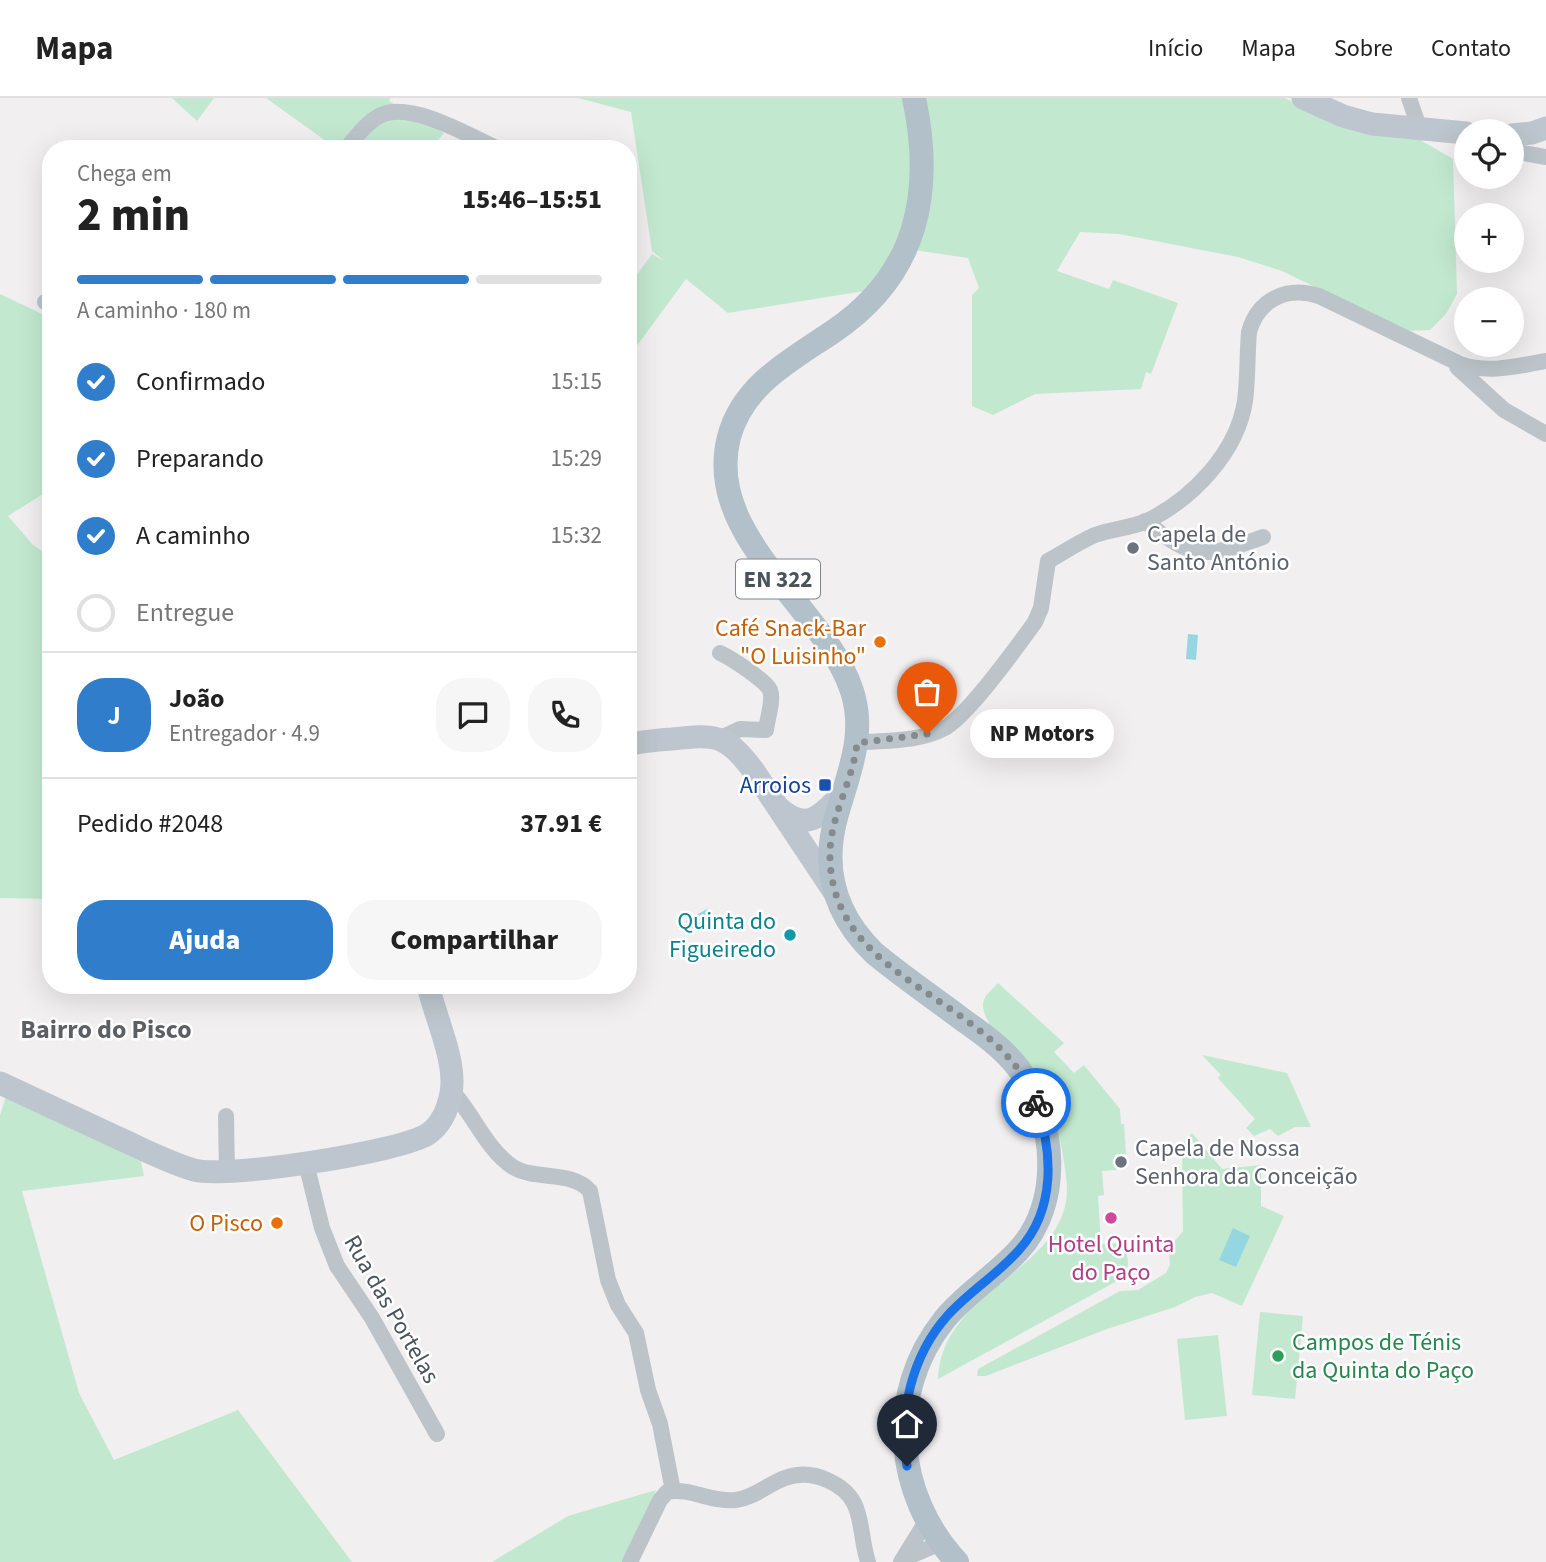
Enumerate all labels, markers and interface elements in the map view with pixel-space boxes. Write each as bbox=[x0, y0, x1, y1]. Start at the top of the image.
text: Mapa bbox=[35, 25, 113, 72]
text: Início bbox=[1148, 31, 1203, 66]
text: Mapa bbox=[1241, 31, 1296, 66]
text: Sobre bbox=[1334, 31, 1393, 66]
text: Contato bbox=[1431, 31, 1511, 66]
map controls bbox=[1454, 119, 1524, 357]
button: locate bbox=[1454, 119, 1524, 189]
text: Chega em bbox=[77, 157, 172, 190]
text: 15:46–15:51 bbox=[462, 181, 602, 218]
text: 2 min bbox=[77, 183, 190, 248]
button: + bbox=[1454, 203, 1524, 273]
button: − bbox=[1454, 287, 1524, 357]
text: A caminho · 180 m bbox=[77, 294, 251, 327]
icon: check bbox=[77, 363, 115, 401]
text: Confirmado bbox=[136, 363, 265, 400]
text: 15:15 bbox=[551, 365, 602, 398]
icon: check bbox=[77, 440, 115, 478]
text: Preparando bbox=[136, 440, 264, 477]
text: 15:29 bbox=[551, 442, 602, 475]
icon: check bbox=[77, 517, 115, 555]
text: A caminho bbox=[136, 517, 250, 554]
place label: Capela de Santo António bbox=[1147, 517, 1290, 580]
text: 15:32 bbox=[551, 519, 602, 552]
marker: Capela de Santo António bbox=[1125, 540, 1141, 556]
road number: EN 322 bbox=[736, 559, 820, 598]
text: Entregue bbox=[136, 594, 234, 631]
place label: Café Snack-Bar "O Luisinho" bbox=[715, 611, 867, 674]
marker: Café Snack-Bar "O Luisinho" bbox=[872, 634, 888, 650]
pin bbox=[897, 662, 957, 734]
icon: bag bbox=[908, 673, 946, 711]
button: chat bbox=[436, 678, 510, 752]
button: phone bbox=[528, 678, 602, 752]
text: João bbox=[169, 680, 225, 717]
text: J bbox=[107, 697, 121, 734]
callout: NP Motors bbox=[969, 710, 1112, 758]
text: Entregador · 4.9 bbox=[169, 717, 320, 750]
text: NP Motors bbox=[990, 717, 1094, 750]
place label: Arroios bbox=[740, 768, 811, 803]
marker: Arroios bbox=[817, 777, 833, 793]
text: Pedido #2048 bbox=[77, 805, 223, 842]
text: 37.91 € bbox=[520, 805, 602, 842]
button: Ajuda bbox=[77, 900, 333, 980]
button: Compartilhar bbox=[347, 900, 602, 980]
place label: Quinta do Figueiredo bbox=[669, 904, 776, 967]
marker: Quinta do Figueiredo bbox=[782, 927, 798, 943]
district label: Bairro do Pisco bbox=[20, 1011, 192, 1048]
courier bbox=[1001, 1068, 1071, 1138]
icon: bike bbox=[1017, 1084, 1055, 1122]
place label: Capela de Nossa Senhora da Conceição bbox=[1135, 1131, 1358, 1194]
marker: Capela de Nossa Senhora da Conceição bbox=[1113, 1154, 1129, 1170]
place label: O Pisco bbox=[189, 1206, 263, 1241]
marker: Hotel Quinta do Paço bbox=[1103, 1210, 1119, 1226]
marker: O Pisco bbox=[269, 1215, 285, 1231]
place label: Hotel Quinta do Paço bbox=[1048, 1227, 1174, 1290]
street label: Rua das Portelas bbox=[335, 1229, 448, 1390]
place label: Campos de Ténis da Quinta do Paço bbox=[1292, 1325, 1474, 1388]
marker: Campos de Ténis da Quinta do Paço bbox=[1270, 1348, 1286, 1364]
pin bbox=[877, 1394, 937, 1466]
icon: home bbox=[888, 1405, 926, 1443]

